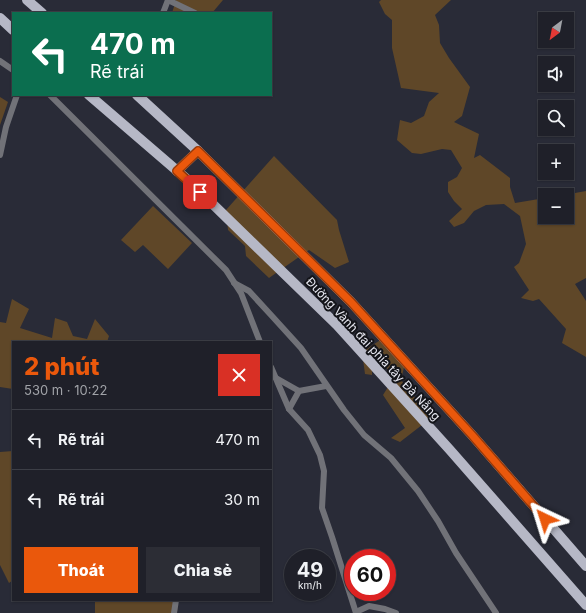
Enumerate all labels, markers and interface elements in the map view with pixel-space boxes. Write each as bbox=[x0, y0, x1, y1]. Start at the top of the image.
north arrow bbox=[538, 12, 574, 48]
map controls bbox=[538, 12, 574, 224]
text: 470 m bbox=[90, 27, 176, 61]
icon: left bbox=[24, 28, 76, 80]
button: sound bbox=[538, 56, 574, 92]
text: Rẽ trái bbox=[90, 61, 144, 82]
button: search bbox=[538, 100, 574, 136]
button: + bbox=[538, 144, 574, 180]
pin bbox=[183, 175, 217, 209]
icon: arrive bbox=[189, 181, 211, 203]
button: − bbox=[538, 188, 574, 224]
street label: Đường Vành đai phía tây Đà Nẵng bbox=[303, 274, 444, 423]
text: 2 phút bbox=[24, 352, 100, 381]
button: close bbox=[218, 354, 260, 396]
text: 530 m · 10:22 bbox=[24, 382, 107, 398]
icon: left bbox=[24, 429, 46, 451]
text: Rẽ trái bbox=[58, 430, 104, 449]
text: 470 m bbox=[215, 430, 260, 449]
icon: left bbox=[24, 489, 46, 511]
text: Rẽ trái bbox=[58, 490, 104, 509]
text: 30 m bbox=[224, 490, 260, 509]
position arrow bbox=[524, 498, 566, 540]
button: Thoát bbox=[24, 547, 138, 593]
button: Chia sẻ bbox=[146, 547, 260, 593]
speed limit sign: 60 bbox=[344, 549, 396, 601]
text: 49 bbox=[297, 558, 323, 582]
text: km/h bbox=[298, 579, 322, 591]

